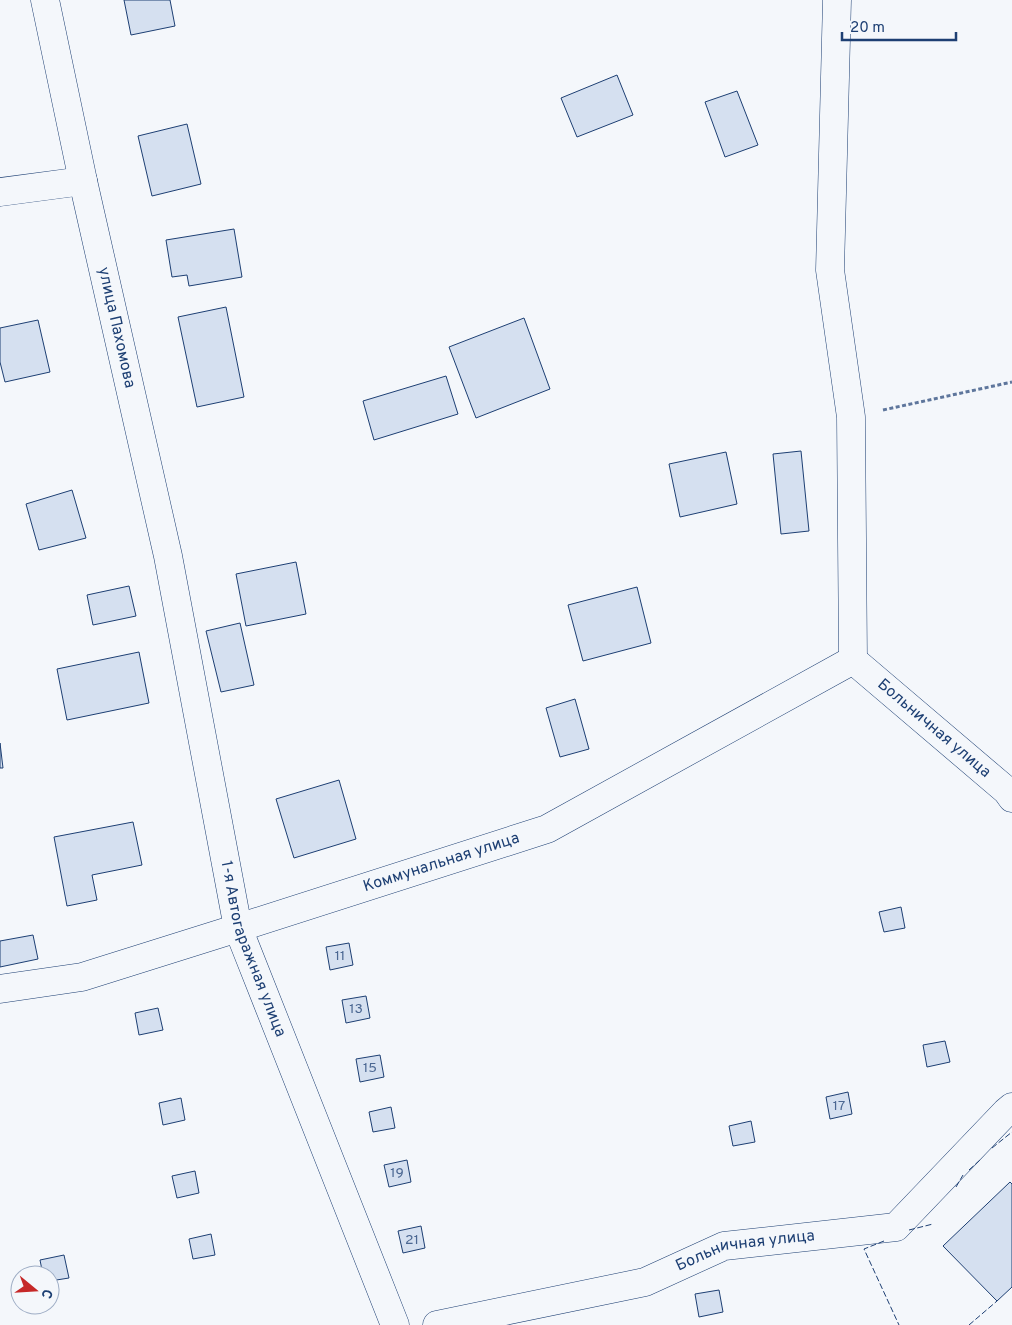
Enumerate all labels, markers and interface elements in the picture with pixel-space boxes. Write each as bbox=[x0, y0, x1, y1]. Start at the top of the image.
scale bar bbox=[842, 10, 956, 42]
text: 20 m bbox=[850, 19, 885, 38]
street label: улица Пахомова bbox=[93, 265, 140, 390]
street label: Больничная улица bbox=[873, 675, 995, 783]
street label: Коммунальная улица bbox=[361, 828, 522, 897]
street label: 1-я Автогаражная улица bbox=[216, 859, 290, 1040]
house number: 11 bbox=[335, 948, 345, 965]
house number: 13 bbox=[349, 1001, 363, 1018]
house number: 15 bbox=[363, 1060, 377, 1077]
house number: 17 bbox=[833, 1098, 845, 1115]
house number: 19 bbox=[390, 1165, 404, 1182]
street label: Больничная улица bbox=[673, 1226, 816, 1277]
house number: 21 bbox=[405, 1232, 419, 1249]
north arrow bbox=[10, 1265, 60, 1315]
text: С bbox=[36, 1287, 55, 1300]

